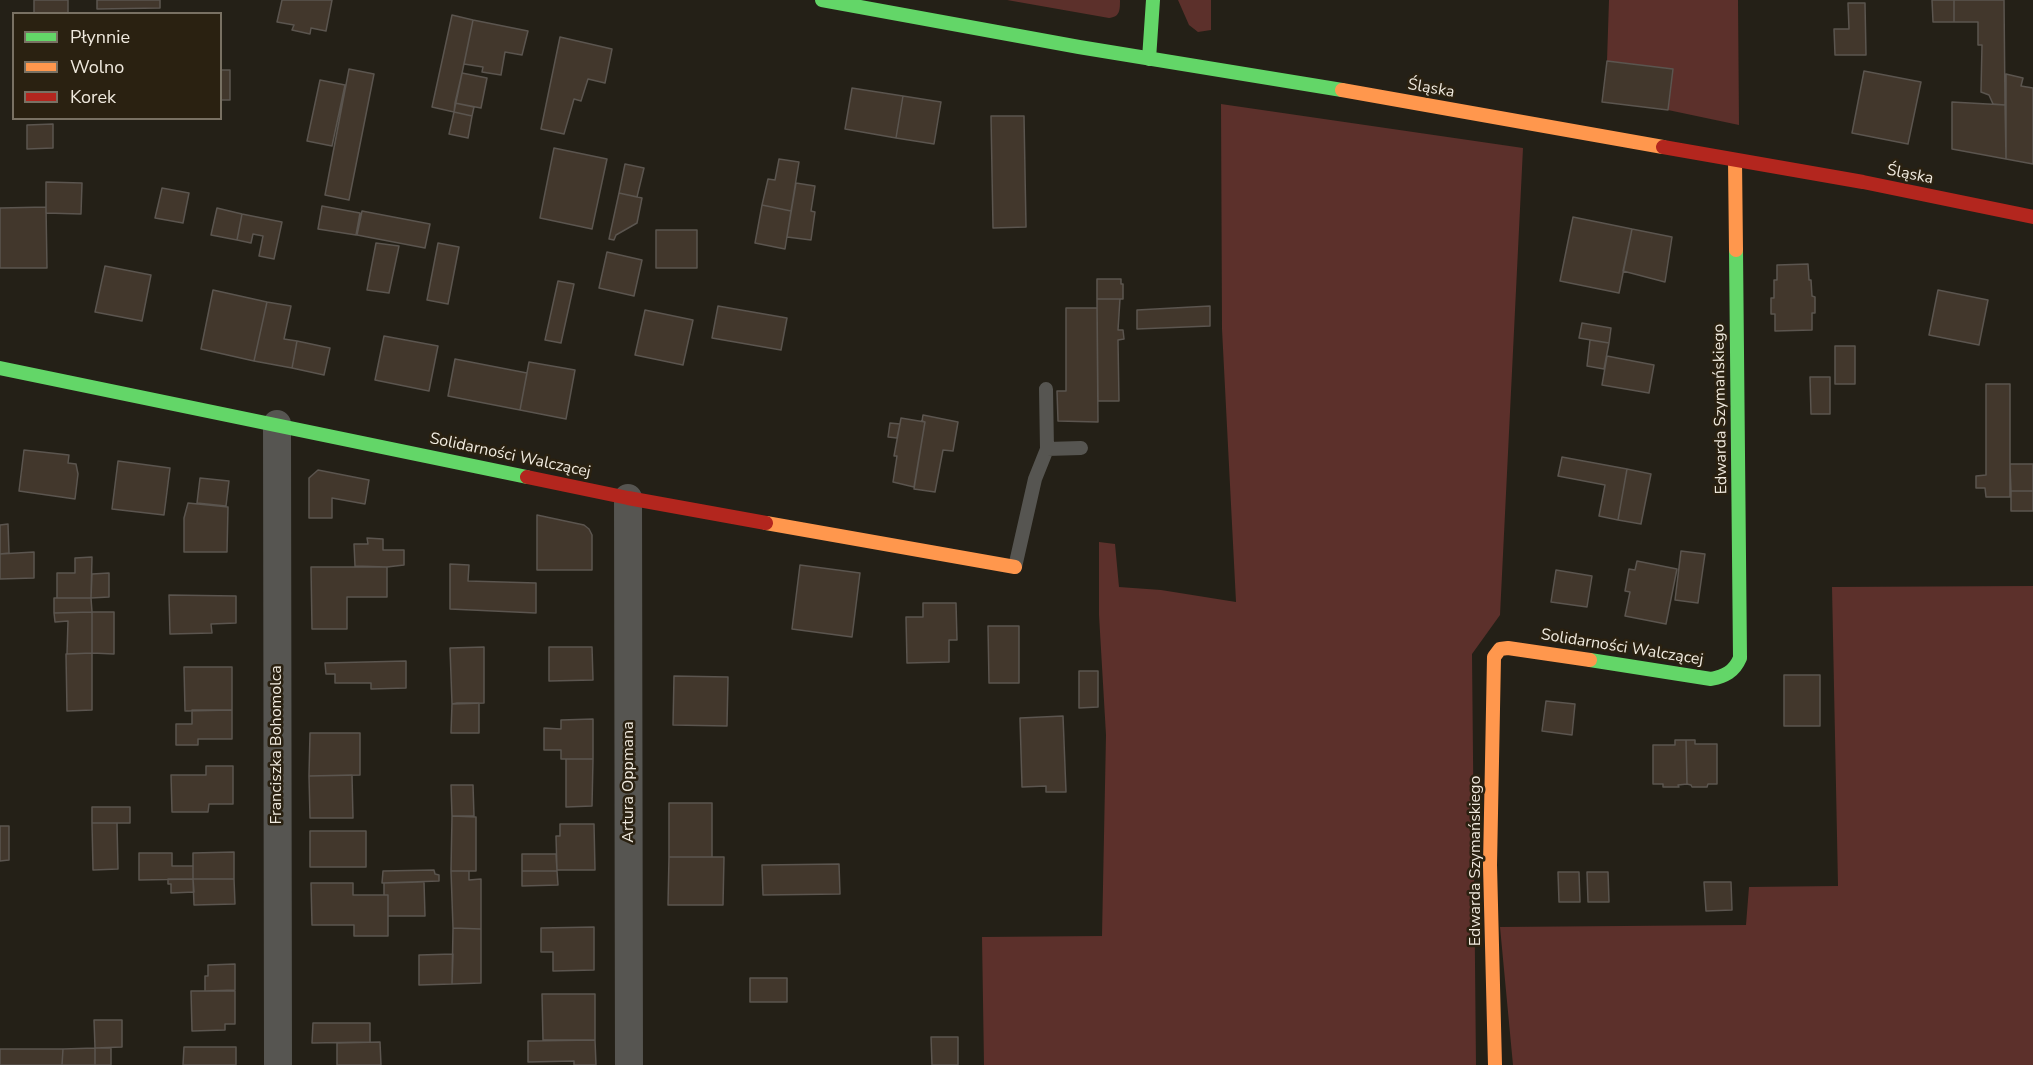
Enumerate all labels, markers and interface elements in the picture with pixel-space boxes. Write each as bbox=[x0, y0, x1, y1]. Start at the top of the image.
legend bbox=[12, 12, 222, 120]
text: Płynnie bbox=[70, 25, 130, 49]
text: Wolno bbox=[70, 55, 124, 79]
street label: Śląska bbox=[1406, 75, 1456, 103]
text: Korek bbox=[70, 85, 116, 109]
street label: Śląska bbox=[1885, 161, 1935, 189]
street label: Edwarda Szymańskiego bbox=[1710, 323, 1732, 495]
street label: Solidarności Walczącej bbox=[428, 430, 592, 482]
street label: Solidarności Walczącej bbox=[1539, 626, 1705, 670]
street label: Franciszka Bohomolca bbox=[267, 665, 287, 825]
street label: Artura Oppmana bbox=[619, 721, 639, 843]
street label: Edwarda Szymańskiego bbox=[1466, 776, 1486, 946]

